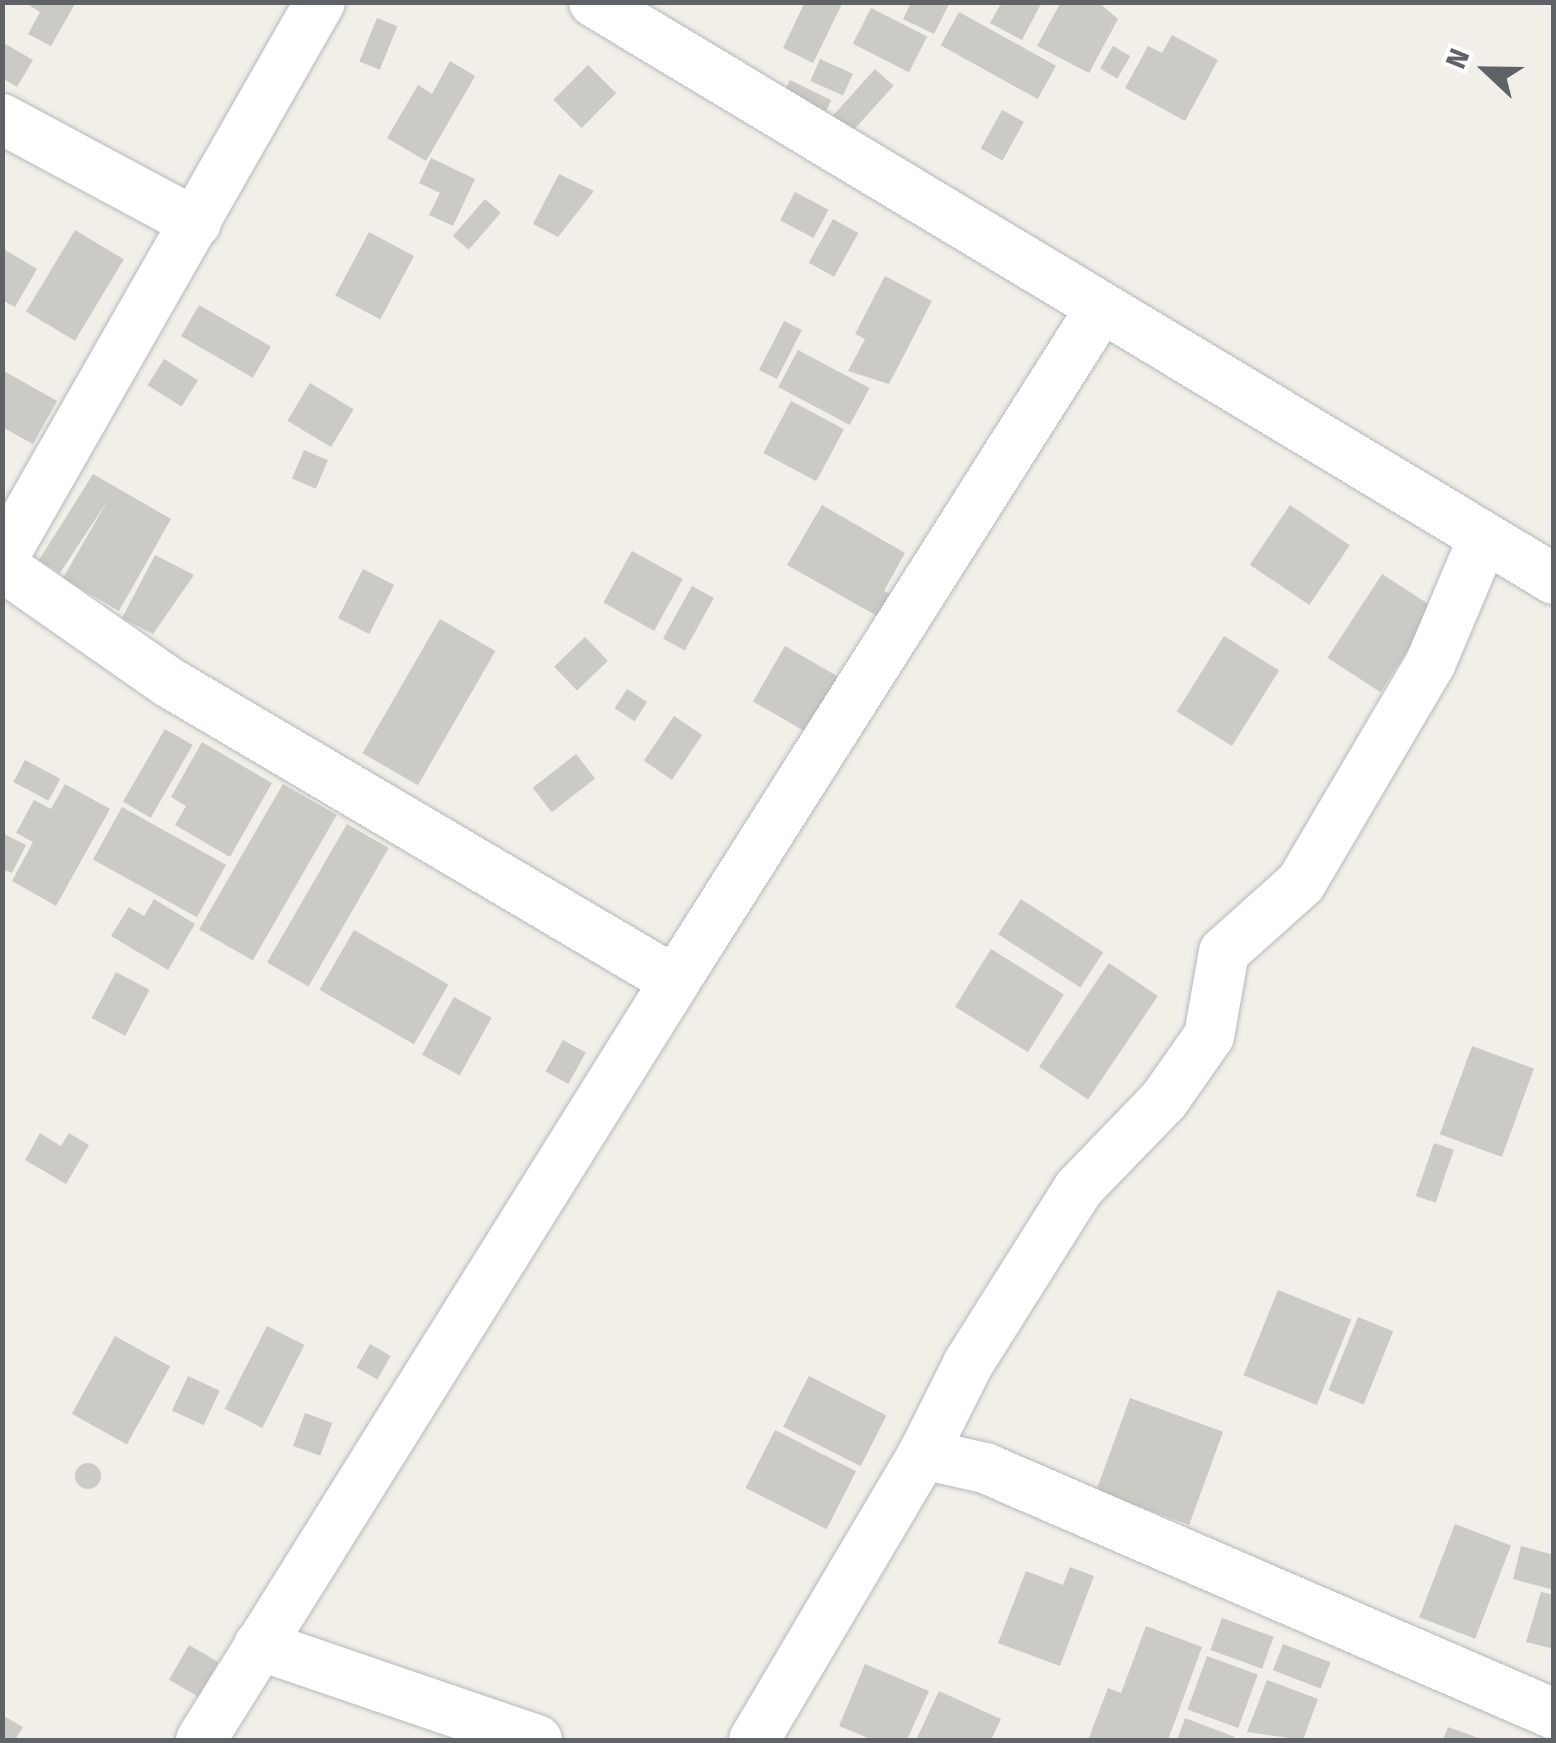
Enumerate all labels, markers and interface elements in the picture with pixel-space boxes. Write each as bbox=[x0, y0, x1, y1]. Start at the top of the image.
north arrow bbox=[1436, 20, 1536, 120]
text: N bbox=[1439, 44, 1476, 73]

